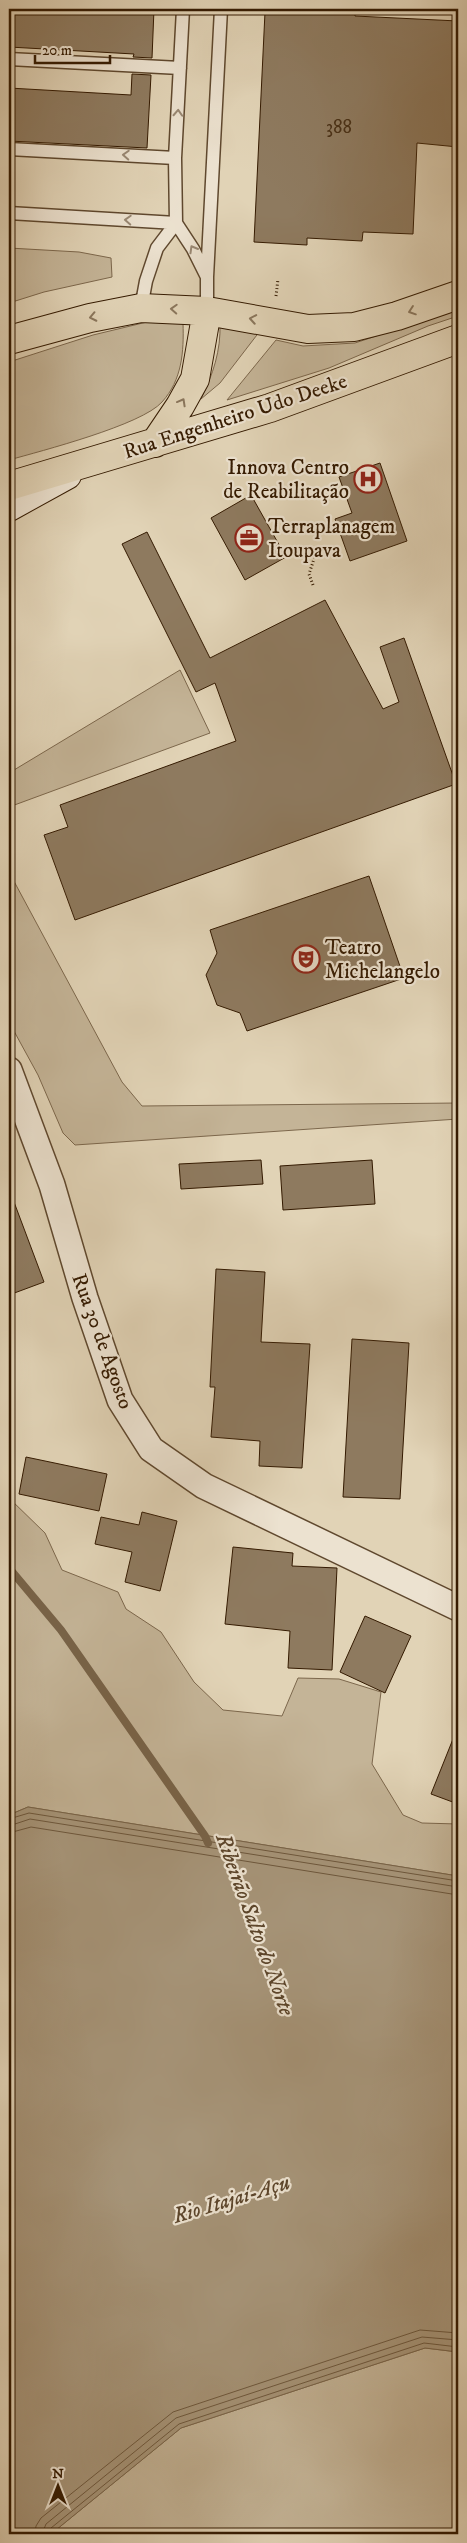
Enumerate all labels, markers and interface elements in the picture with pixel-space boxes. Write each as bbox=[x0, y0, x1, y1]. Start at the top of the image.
scale bar bbox=[35, 32, 110, 64]
text: 20 m bbox=[42, 41, 72, 60]
one-way arrow bbox=[172, 109, 183, 117]
house number: 388 bbox=[326, 116, 352, 139]
one-way arrow bbox=[122, 150, 130, 161]
one-way arrow bbox=[123, 214, 131, 225]
one-way arrow bbox=[189, 245, 199, 254]
one-way arrow bbox=[169, 304, 177, 315]
one-way arrow bbox=[408, 305, 417, 315]
one-way arrow bbox=[89, 311, 97, 322]
one-way arrow bbox=[248, 315, 257, 325]
street label: Rua Engenheiro Udo Deeke bbox=[120, 368, 351, 465]
one-way arrow bbox=[176, 398, 186, 407]
place label: Innova Centro de Reabilitação bbox=[223, 455, 349, 505]
hospital icon: Innova Centro de Reabilitação bbox=[353, 464, 383, 494]
place label: Terraplanagem Itoupava bbox=[268, 514, 396, 564]
office icon: Terraplanagem Itoupava bbox=[234, 523, 264, 553]
place label: Teatro Michelangelo bbox=[325, 935, 440, 985]
theatre icon: Teatro Michelangelo bbox=[291, 944, 321, 974]
street label: Rua 30 de Agosto bbox=[65, 1270, 139, 1413]
water label: Ribeirão Salto do Norte bbox=[209, 1829, 300, 2020]
water label: Rio Itajaí-Açu bbox=[169, 2169, 293, 2230]
north arrow bbox=[32, 2460, 82, 2510]
text: N bbox=[52, 2465, 64, 2483]

